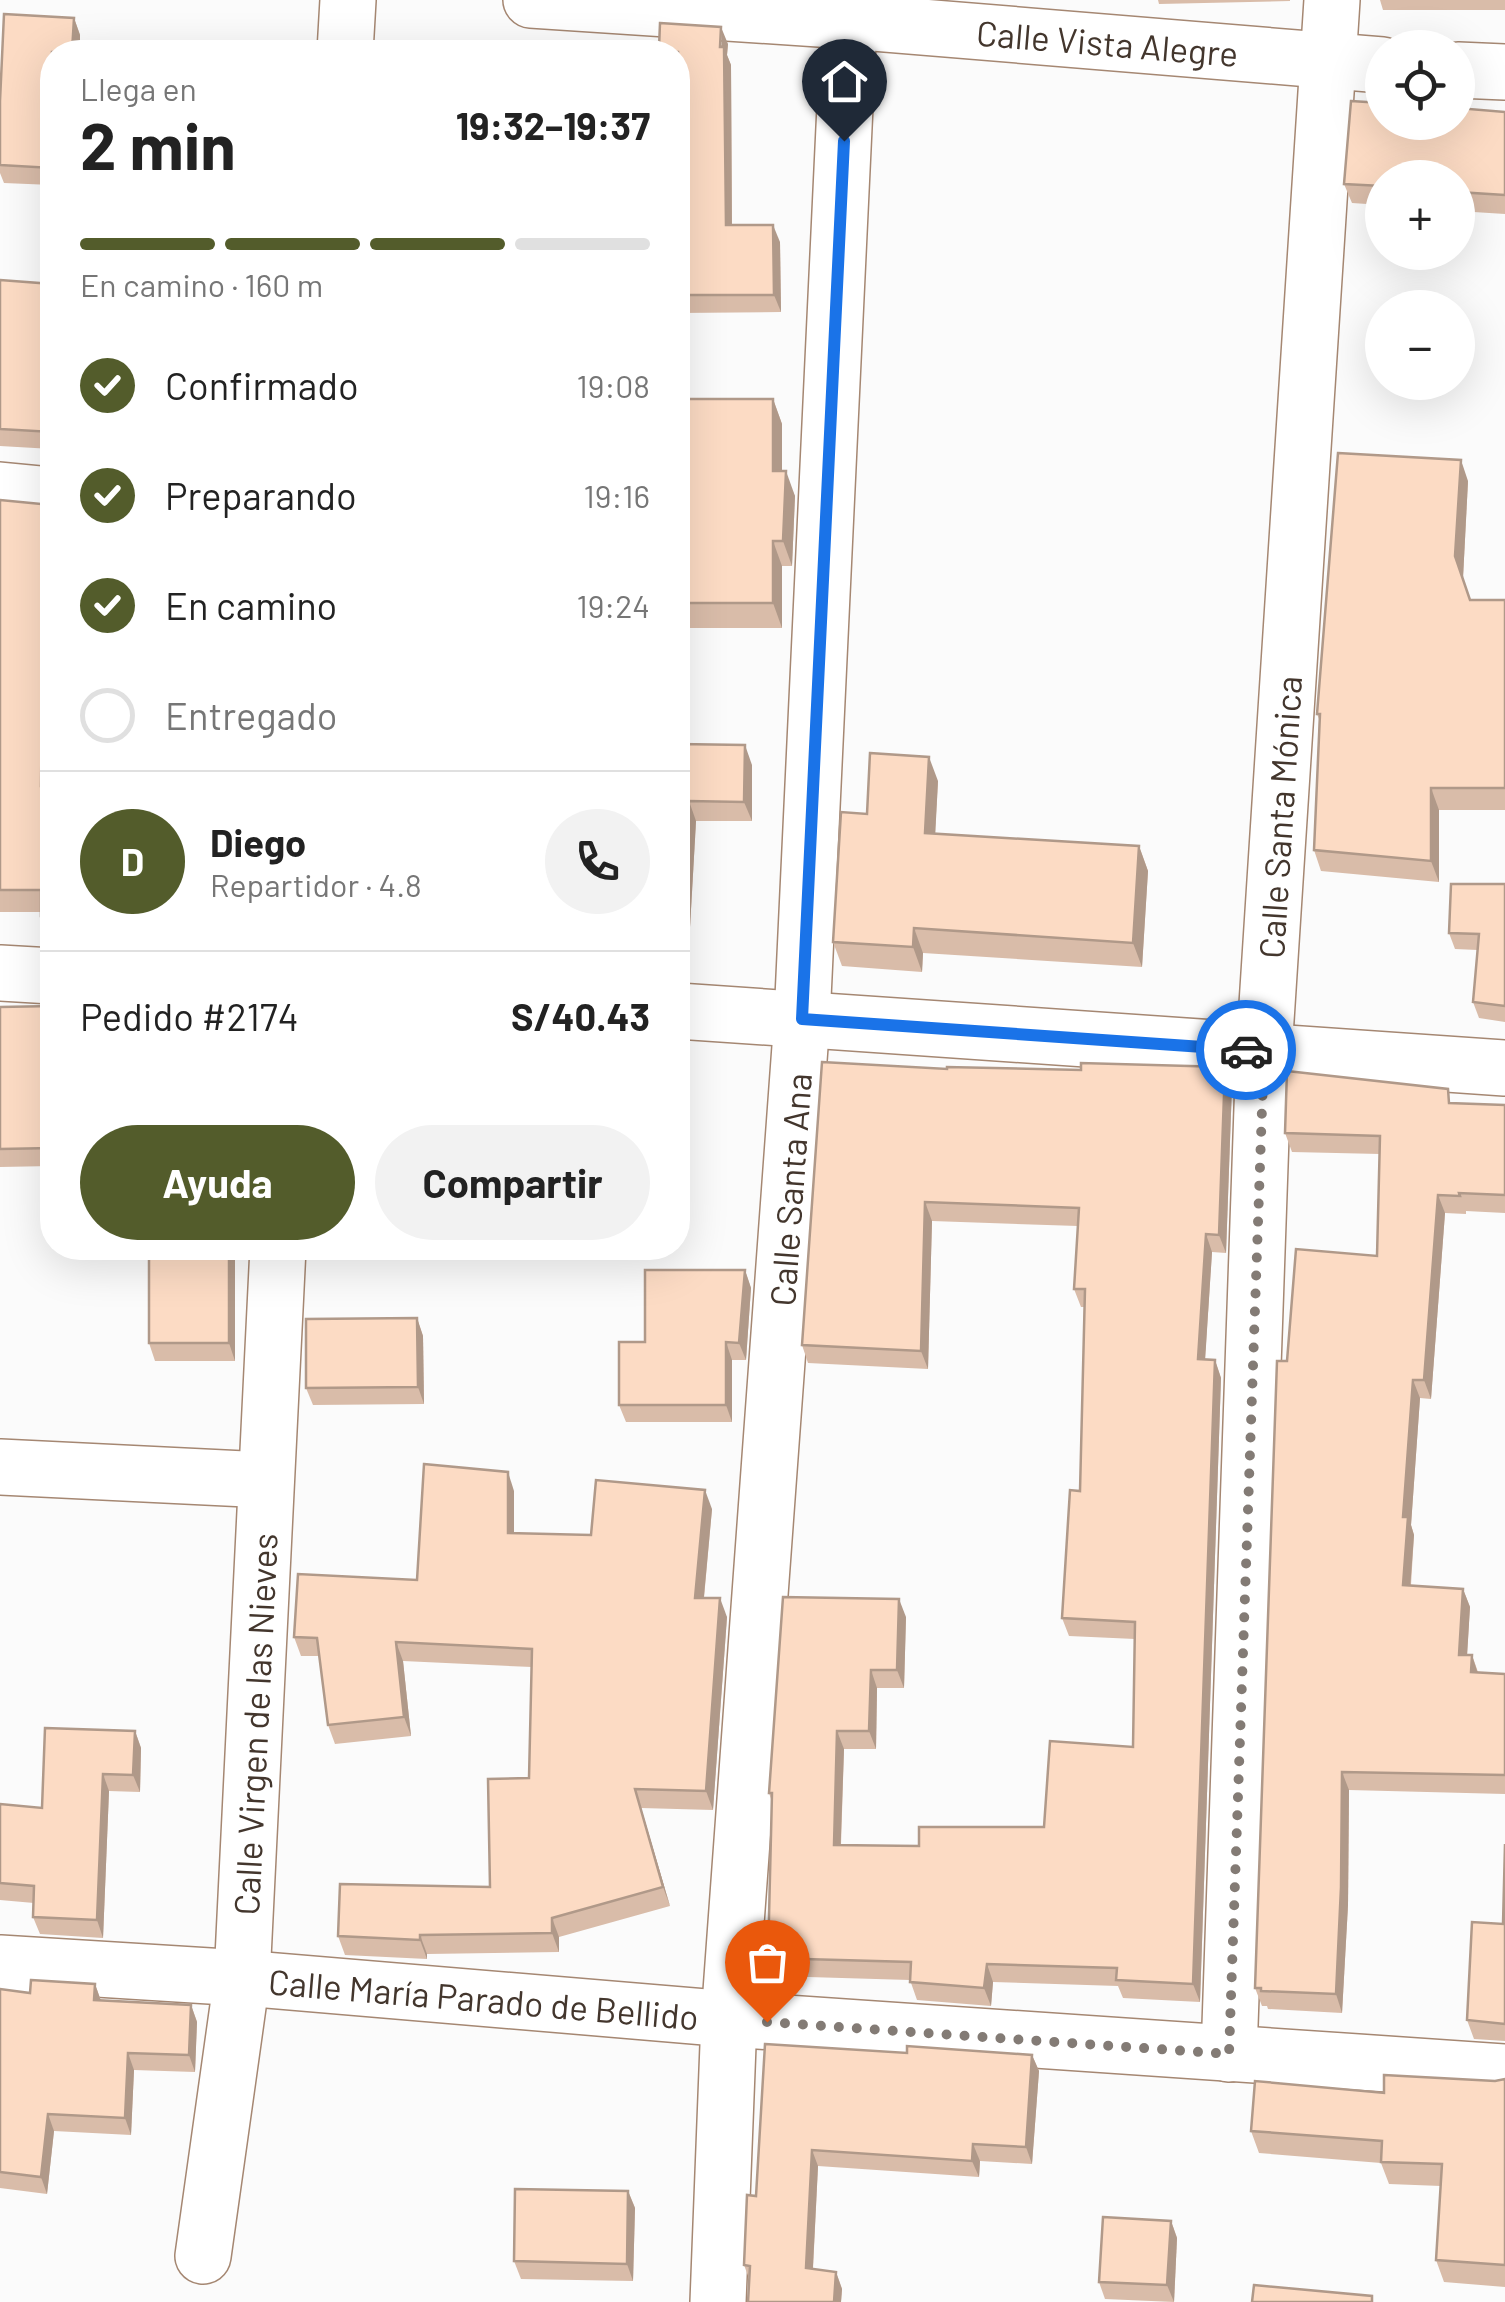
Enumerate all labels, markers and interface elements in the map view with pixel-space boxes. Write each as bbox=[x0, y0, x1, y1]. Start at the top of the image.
street label: Calle Vista Alegre bbox=[975, 11, 1240, 74]
map controls bbox=[1365, 30, 1475, 400]
button: locate bbox=[1365, 30, 1475, 140]
pin bbox=[802, 39, 887, 142]
icon: home bbox=[817, 54, 872, 109]
text: Llega en bbox=[80, 69, 197, 107]
text: 19:32–19:37 bbox=[456, 102, 650, 148]
text: 2 min bbox=[80, 105, 236, 183]
button: + bbox=[1365, 160, 1475, 270]
text: En camino · 160 m bbox=[80, 265, 323, 303]
button: − bbox=[1365, 290, 1475, 400]
icon: check bbox=[80, 358, 135, 413]
text: Confirmado bbox=[165, 362, 359, 408]
text: 19:08 bbox=[577, 366, 650, 404]
icon: check bbox=[80, 468, 135, 523]
text: Preparando bbox=[165, 472, 357, 518]
text: 19:16 bbox=[584, 476, 650, 514]
icon: check bbox=[80, 578, 135, 633]
text: En camino bbox=[165, 582, 337, 628]
text: 19:24 bbox=[576, 586, 650, 624]
street label: Calle Santa Mónica bbox=[1249, 674, 1309, 960]
text: Entregado bbox=[165, 692, 337, 738]
button: phone bbox=[545, 809, 650, 914]
text: Diego bbox=[210, 819, 306, 865]
text: D bbox=[121, 838, 144, 884]
text: Repartidor · 4.8 bbox=[210, 865, 422, 903]
text: Pedido #2174 bbox=[80, 993, 299, 1039]
text: S/40.43 bbox=[511, 993, 650, 1039]
courier bbox=[1196, 1000, 1296, 1100]
icon: car bbox=[1219, 1023, 1274, 1078]
street label: Calle Santa Ana bbox=[760, 1071, 819, 1307]
button: Ayuda bbox=[80, 1125, 355, 1240]
button: Compartir bbox=[375, 1125, 650, 1240]
street label: Calle Virgen de las Nieves bbox=[224, 1532, 285, 1916]
pin bbox=[725, 1920, 810, 2023]
icon: bag bbox=[740, 1935, 795, 1990]
street label: Calle María Parado de Bellido bbox=[267, 1959, 701, 2037]

